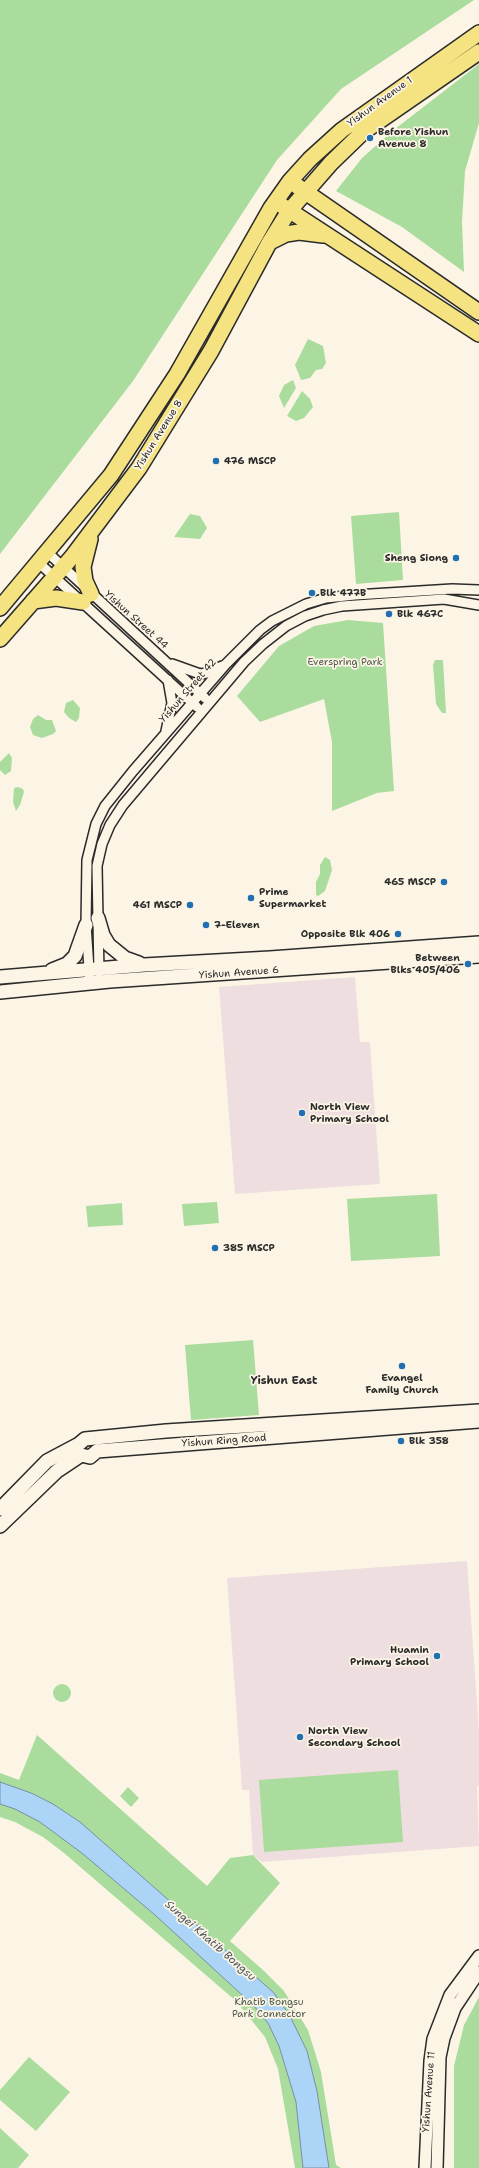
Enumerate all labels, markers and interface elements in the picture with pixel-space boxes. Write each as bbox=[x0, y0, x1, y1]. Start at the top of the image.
street label: Yishun Avenue 1 bbox=[345, 74, 415, 130]
place label: Before Yishun Avenue 8 bbox=[378, 126, 448, 150]
marker: Before Yishun Avenue 8 bbox=[365, 133, 375, 143]
street label: Yishun Avenue 8 bbox=[133, 398, 185, 472]
place label: 476 MSCP bbox=[224, 455, 276, 467]
marker: 476 MSCP bbox=[211, 456, 221, 466]
place label: Sheng Siong bbox=[385, 552, 448, 564]
marker: Sheng Siong bbox=[451, 553, 461, 563]
place label: Blk 477B bbox=[320, 587, 366, 599]
street label: Yishun Street 44 bbox=[102, 588, 170, 652]
marker: Blk 477B bbox=[307, 588, 317, 598]
place label: Blk 467C bbox=[397, 608, 443, 620]
marker: Blk 467C bbox=[384, 609, 394, 619]
park label: Everspring Park bbox=[307, 656, 383, 668]
street label: Yishun Street 42 bbox=[157, 657, 219, 725]
place label: 465 MSCP bbox=[384, 876, 436, 888]
marker: 465 MSCP bbox=[439, 877, 449, 887]
place label: Prime Supermarket bbox=[259, 886, 326, 910]
marker: Prime Supermarket bbox=[246, 893, 256, 903]
place label: 461 MSCP bbox=[133, 899, 182, 911]
marker: 461 MSCP bbox=[185, 900, 195, 910]
place label: 7-Eleven bbox=[214, 919, 260, 931]
marker: 7-Eleven bbox=[201, 920, 211, 930]
place label: Opposite Blk 406 bbox=[301, 928, 390, 940]
marker: Opposite Blk 406 bbox=[393, 929, 403, 939]
place label: Between Blks 405/406 bbox=[390, 952, 460, 976]
marker: Between Blks 405/406 bbox=[463, 959, 473, 969]
street label: Yishun Avenue 6 bbox=[198, 964, 280, 982]
place label: North View Primary School bbox=[310, 1101, 389, 1124]
marker: North View Primary School bbox=[297, 1108, 307, 1118]
place label: 385 MSCP bbox=[223, 1242, 275, 1254]
marker: 385 MSCP bbox=[210, 1243, 220, 1253]
marker: Evangel Family Church bbox=[397, 1361, 407, 1371]
place label: Evangel Family Church bbox=[366, 1372, 438, 1396]
district label: Yishun East bbox=[251, 1374, 317, 1388]
street label: Yishun Ring Road bbox=[181, 1432, 267, 1450]
place label: Blk 358 bbox=[409, 1435, 449, 1447]
marker: Blk 358 bbox=[396, 1436, 406, 1446]
place label: Huamin Primary School bbox=[350, 1644, 429, 1668]
marker: Huamin Primary School bbox=[432, 1651, 442, 1661]
place label: North View Secondary School bbox=[308, 1725, 400, 1748]
marker: North View Secondary School bbox=[295, 1732, 305, 1742]
water label: Sungei Khatib Bongsu bbox=[162, 1898, 258, 1984]
park label: Khatib Bongsu Park Connector bbox=[232, 1996, 306, 2020]
street label: Yishun Avenue 11 bbox=[420, 2051, 438, 2133]

